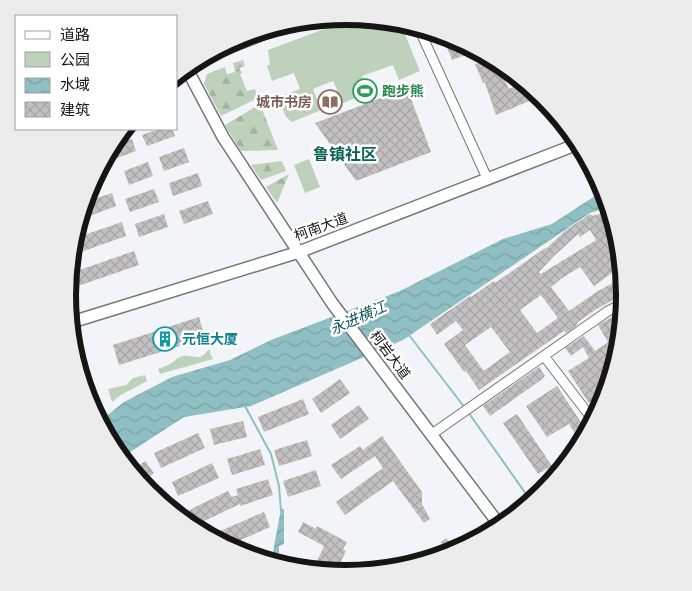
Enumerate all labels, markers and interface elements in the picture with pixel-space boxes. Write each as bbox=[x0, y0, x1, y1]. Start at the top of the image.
legend bbox=[15, 15, 178, 130]
text: 道路 bbox=[60, 27, 90, 43]
text: 公园 bbox=[60, 52, 90, 68]
text: 水域 bbox=[60, 77, 90, 93]
sports icon: 跑步熊 bbox=[352, 78, 378, 104]
place label: 跑步熊 bbox=[382, 83, 424, 99]
library icon: 城市书房 bbox=[317, 89, 343, 115]
place label: 城市书房 bbox=[256, 94, 312, 110]
text: 建筑 bbox=[60, 102, 90, 118]
district label: 鲁镇社区 bbox=[313, 145, 377, 163]
street label: 柯南大道 bbox=[292, 210, 350, 244]
water label: 永进横江 bbox=[327, 298, 390, 338]
building icon: 元恒大厦 bbox=[152, 326, 178, 352]
street label: 柯岩大道 bbox=[367, 328, 413, 382]
place label: 元恒大厦 bbox=[182, 332, 238, 347]

